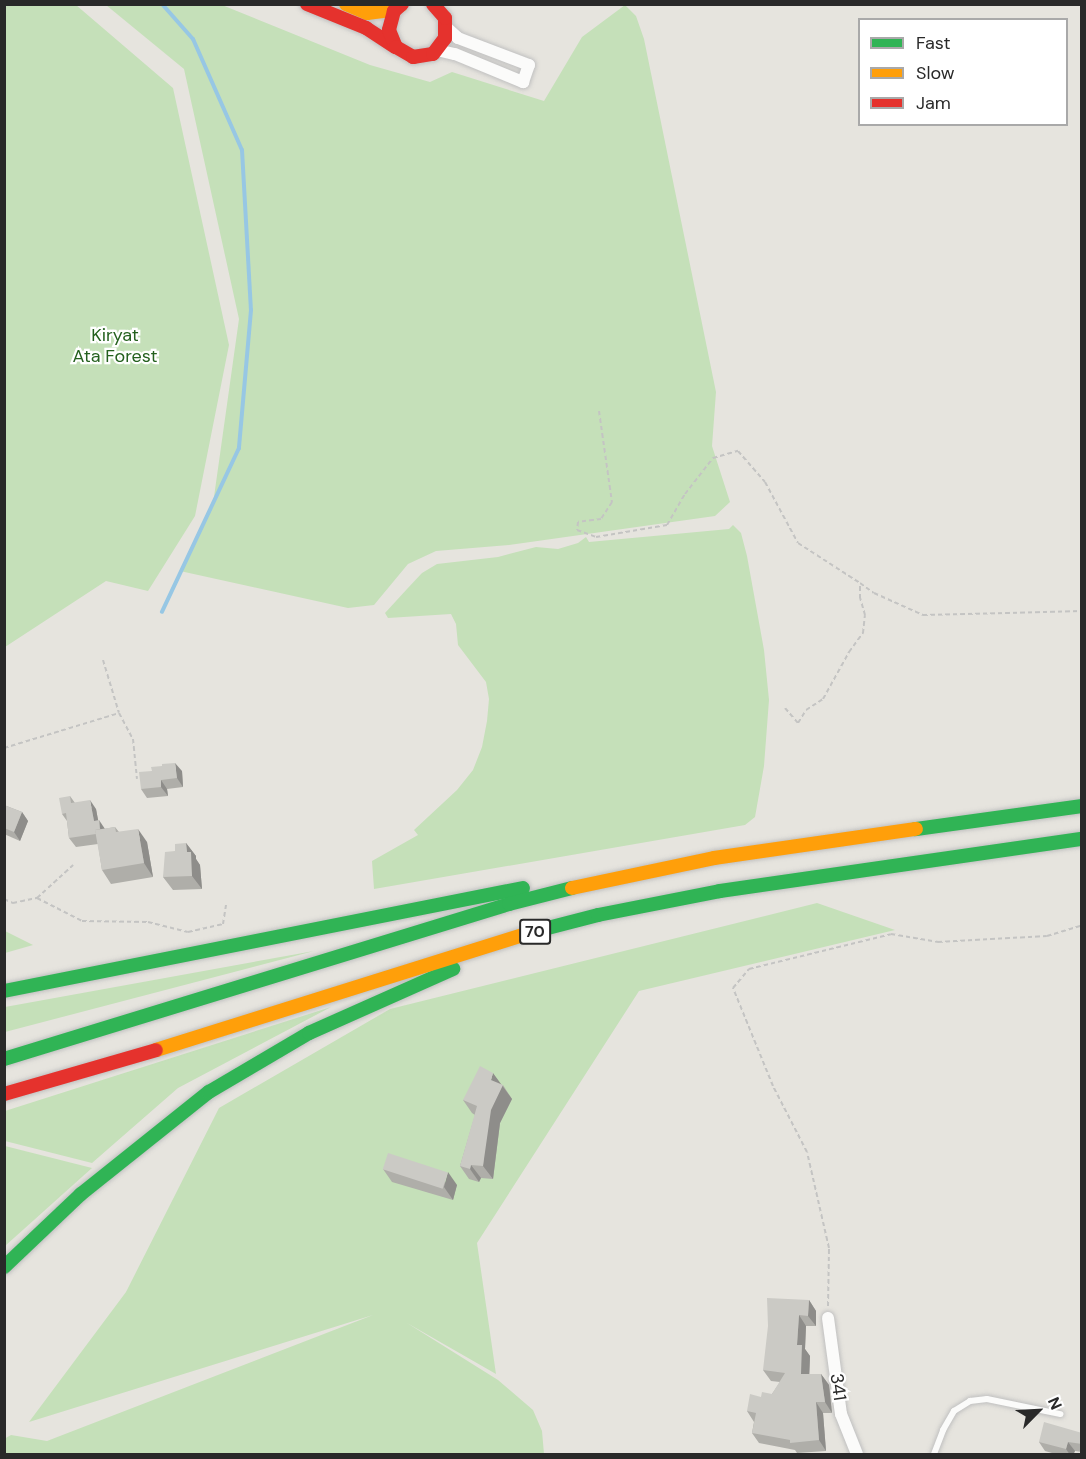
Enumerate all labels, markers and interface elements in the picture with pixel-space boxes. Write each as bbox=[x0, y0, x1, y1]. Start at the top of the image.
legend bbox=[858, 18, 1068, 126]
text: Fast bbox=[916, 31, 951, 55]
text: Slow bbox=[916, 61, 955, 85]
text: Jam bbox=[916, 91, 951, 115]
park label: Kiryat Ata Forest bbox=[73, 325, 157, 368]
road number: 70 bbox=[518, 919, 552, 945]
street label: 341 bbox=[825, 1372, 851, 1402]
north arrow bbox=[1008, 1381, 1068, 1441]
text: N bbox=[1043, 1394, 1067, 1413]

